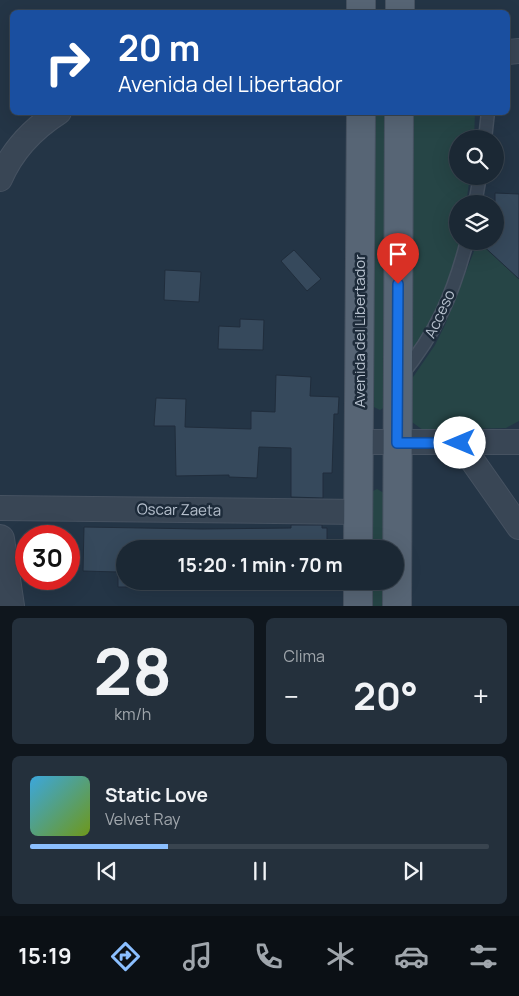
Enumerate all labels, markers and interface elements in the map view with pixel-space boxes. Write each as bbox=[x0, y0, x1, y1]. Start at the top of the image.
text: 20 m bbox=[118, 24, 200, 72]
icon: right bbox=[35, 30, 100, 95]
text: Avenida del Libertador bbox=[118, 69, 343, 99]
map controls bbox=[449, 130, 504, 250]
button: search bbox=[449, 130, 504, 185]
button: layers bbox=[449, 195, 504, 250]
pin bbox=[377, 233, 419, 284]
icon: arrive bbox=[384, 240, 412, 268]
street label: Avenida del Libertador bbox=[349, 254, 370, 408]
street label: Acceso bbox=[419, 286, 460, 341]
position arrow bbox=[433, 416, 485, 468]
street label: Oscar Zaeta bbox=[137, 498, 221, 521]
speed limit sign: 30 bbox=[15, 525, 80, 590]
text: 15:20 · 1 min · 70 m bbox=[177, 552, 343, 578]
text: 28 bbox=[93, 626, 172, 715]
text: Clima bbox=[284, 645, 325, 667]
text: 20° bbox=[353, 669, 418, 721]
text: − bbox=[284, 677, 299, 715]
text: + bbox=[473, 677, 489, 715]
text: km/h bbox=[114, 703, 151, 725]
text: Static Love bbox=[105, 782, 208, 808]
text: Velvet Ray bbox=[105, 808, 181, 830]
icon: previous bbox=[93, 857, 121, 885]
icon: pause bbox=[246, 857, 274, 885]
icon: next bbox=[399, 857, 427, 885]
icon: directions bbox=[108, 939, 143, 974]
icon: music bbox=[180, 939, 215, 974]
icon: phone bbox=[251, 939, 286, 974]
icon: climate bbox=[323, 939, 358, 974]
icon: car bbox=[394, 939, 429, 974]
icon: filters bbox=[466, 939, 501, 974]
text: 15:19 bbox=[18, 941, 72, 971]

